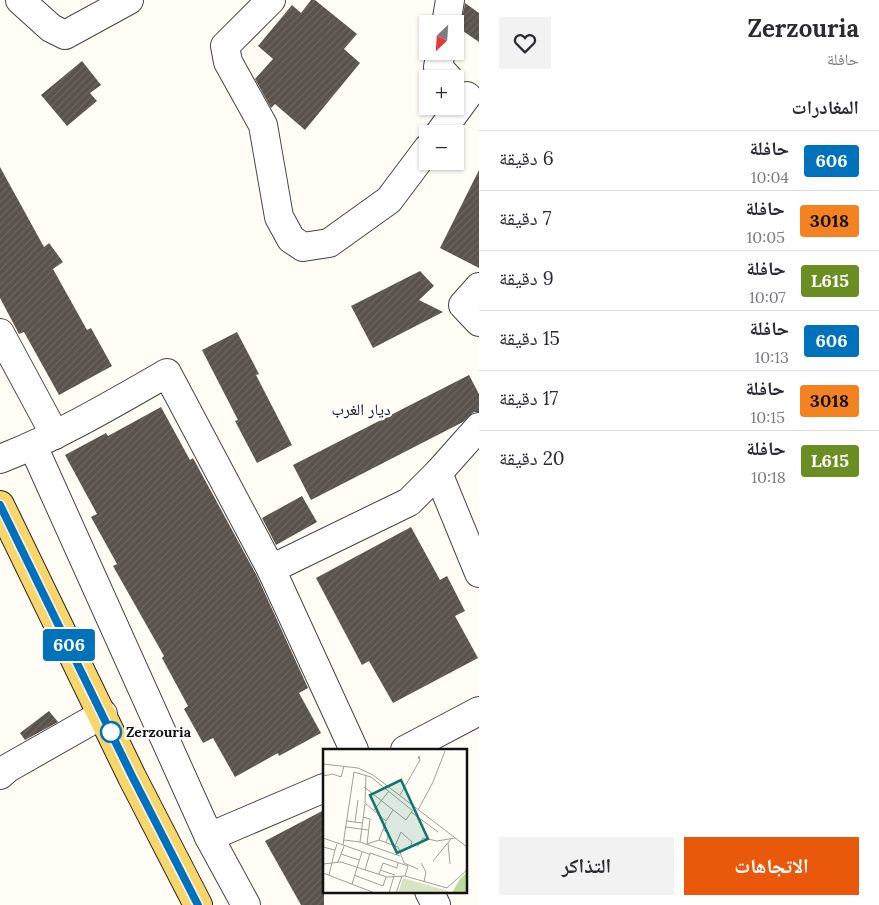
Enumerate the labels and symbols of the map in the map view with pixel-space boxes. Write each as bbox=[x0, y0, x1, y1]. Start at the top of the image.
north arrow bbox=[419, 15, 464, 60]
district label: ديار الغرب bbox=[331, 399, 391, 419]
line badge: 606 bbox=[40, 629, 98, 661]
marker: Zerzouria bbox=[100, 721, 122, 743]
place label: Zerzouria bbox=[126, 723, 192, 741]
inset map bbox=[323, 749, 467, 892]

